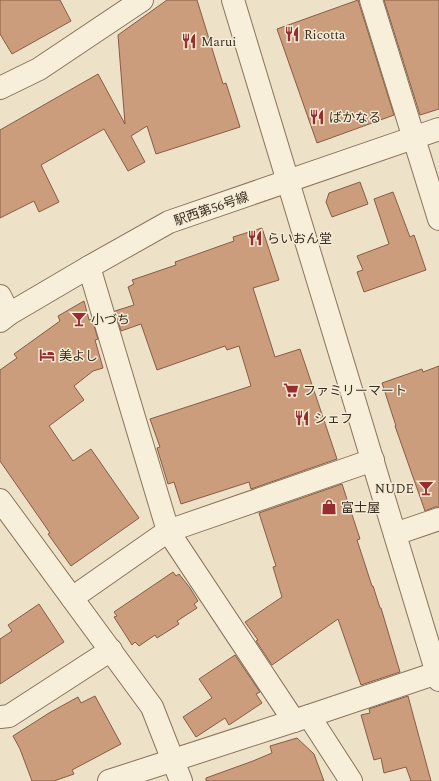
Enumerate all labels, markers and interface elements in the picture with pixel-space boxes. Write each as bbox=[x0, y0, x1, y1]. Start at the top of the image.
restaurant icon: Ricotta bbox=[283, 25, 301, 43]
place label: Ricotta bbox=[304, 25, 346, 45]
restaurant icon: Marui bbox=[180, 32, 198, 50]
place label: Marui bbox=[201, 32, 236, 52]
restaurant icon: ばかなる bbox=[308, 108, 326, 126]
place label: ばかなる bbox=[329, 108, 381, 128]
street label: 駅西第56号線 bbox=[171, 187, 251, 231]
restaurant icon: らいおん堂 bbox=[246, 229, 264, 247]
place label: らいおん堂 bbox=[267, 229, 332, 249]
bar icon: 小づち bbox=[70, 310, 88, 328]
place label: 小づち bbox=[91, 310, 130, 330]
hotel icon: 美よし bbox=[38, 346, 56, 364]
place label: 美よし bbox=[59, 346, 98, 366]
supermarket icon: ファミリーマート bbox=[282, 381, 300, 399]
place label: ファミリーマート bbox=[303, 381, 407, 401]
restaurant icon: シェフ bbox=[293, 409, 311, 427]
place label: シェフ bbox=[314, 409, 353, 429]
place label: NUDE bbox=[375, 479, 414, 499]
bar icon: NUDE bbox=[417, 479, 435, 497]
shop icon: 富士屋 bbox=[320, 498, 338, 516]
place label: 富士屋 bbox=[341, 498, 380, 518]

